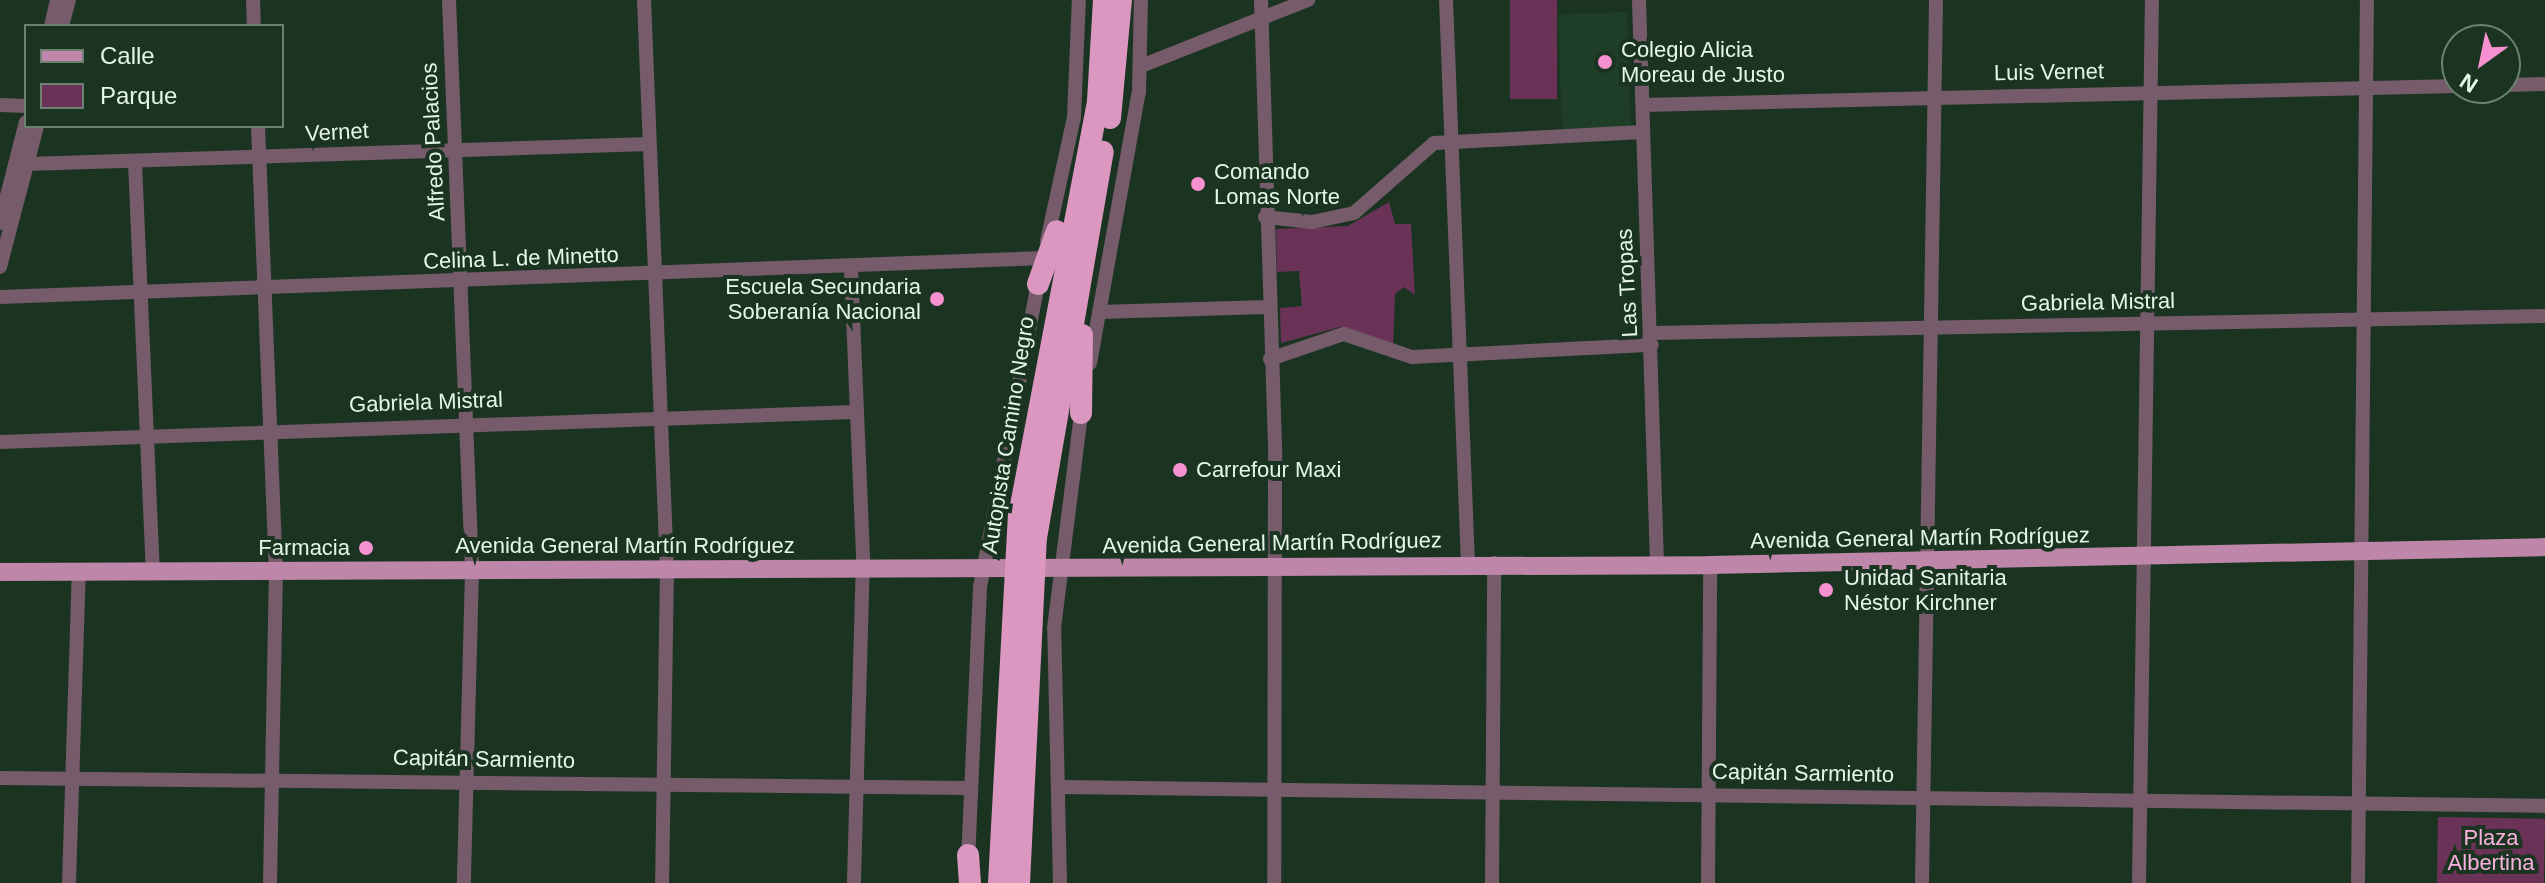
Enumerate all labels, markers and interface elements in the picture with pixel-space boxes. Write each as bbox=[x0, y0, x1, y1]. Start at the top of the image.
legend bbox=[24, 24, 284, 128]
north arrow bbox=[2441, 24, 2521, 104]
place label: Colegio Alicia Moreau de Justo bbox=[1621, 36, 1785, 88]
text: Calle bbox=[100, 42, 155, 69]
marker: Colegio Alicia Moreau de Justo bbox=[1596, 53, 1614, 71]
street label: Luis Vernet bbox=[1994, 58, 2104, 86]
street label: Alfredo Palacios bbox=[416, 62, 450, 222]
text: N bbox=[2455, 68, 2482, 98]
text: Parque bbox=[100, 82, 177, 109]
street label: Vernet bbox=[305, 117, 369, 147]
place label: Comando Lomas Norte bbox=[1214, 158, 1340, 210]
marker: Comando Lomas Norte bbox=[1189, 175, 1207, 193]
street label: Las Tropas bbox=[1611, 228, 1643, 338]
street label: Celina L. de Minetto bbox=[423, 241, 619, 275]
place label: Escuela Secundaria Soberanía Nacional bbox=[725, 273, 921, 324]
street label: Gabriela Mistral bbox=[2021, 287, 2175, 317]
marker: Escuela Secundaria Soberanía Nacional bbox=[928, 290, 946, 308]
street label: Autopista Camino Negro bbox=[976, 315, 1040, 555]
street label: Gabriela Mistral bbox=[349, 386, 503, 418]
place label: Carrefour Maxi bbox=[1196, 457, 1341, 483]
marker: Carrefour Maxi bbox=[1171, 461, 1189, 479]
street label: Avenida General Martín Rodríguez bbox=[1750, 522, 2090, 554]
street label: Avenida General Martín Rodríguez bbox=[1102, 527, 1442, 559]
street label: Avenida General Martín Rodríguez bbox=[455, 533, 795, 559]
place label: Farmacia bbox=[258, 535, 350, 561]
marker: Farmacia bbox=[357, 539, 375, 557]
place label: Unidad Sanitaria Néstor Kirchner bbox=[1844, 564, 2007, 616]
marker: Unidad Sanitaria Néstor Kirchner bbox=[1815, 579, 1837, 601]
street label: Capitán Sarmiento bbox=[393, 744, 575, 774]
street label: Capitán Sarmiento bbox=[1712, 758, 1894, 788]
park label: Plaza Albertina bbox=[2448, 824, 2534, 876]

